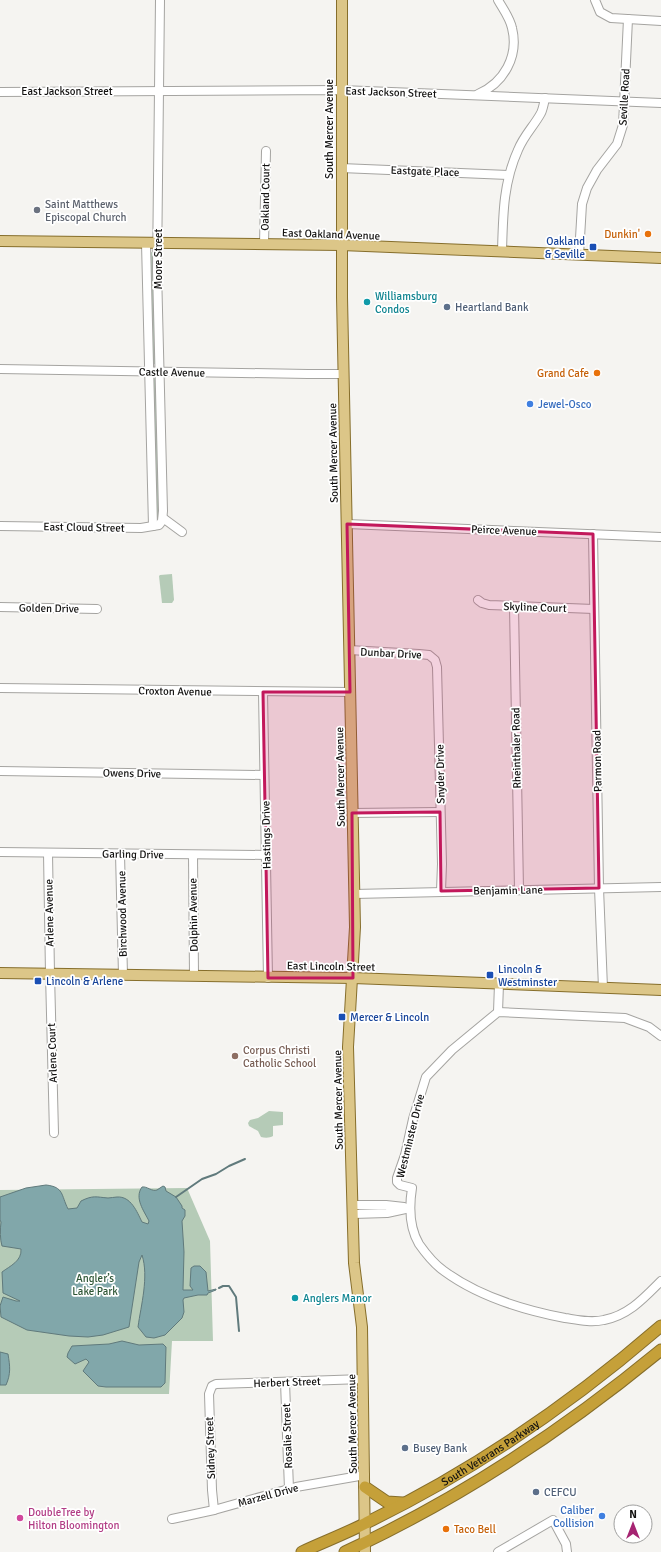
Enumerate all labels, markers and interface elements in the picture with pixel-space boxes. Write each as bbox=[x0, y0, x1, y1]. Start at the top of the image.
street label: Seville Road bbox=[617, 68, 632, 126]
street label: South Mercer Avenue bbox=[323, 79, 336, 179]
street label: East Jackson Street bbox=[345, 84, 437, 101]
street label: East Jackson Street bbox=[21, 85, 113, 98]
street label: Oakland Court bbox=[258, 163, 273, 231]
street label: Eastgate Place bbox=[390, 164, 460, 179]
place label: Saint Matthews Episcopal Church bbox=[45, 198, 126, 224]
marker: Saint Matthews Episcopal Church bbox=[32, 205, 42, 215]
street label: East Oakland Avenue bbox=[282, 226, 380, 243]
street label: Moore Street bbox=[152, 228, 165, 289]
place label: Dunkin' bbox=[604, 228, 640, 241]
marker: Dunkin' bbox=[643, 229, 653, 239]
place label: Oakland & Seville bbox=[545, 235, 585, 261]
marker: Oakland & Seville bbox=[588, 242, 598, 252]
place label: Williamsburg Condos bbox=[375, 290, 438, 316]
marker: Williamsburg Condos bbox=[362, 297, 372, 307]
place label: Heartland Bank bbox=[455, 301, 529, 314]
marker: Heartland Bank bbox=[442, 302, 452, 312]
street label: Castle Avenue bbox=[139, 365, 205, 380]
place label: Grand Cafe bbox=[537, 367, 589, 380]
marker: Grand Cafe bbox=[592, 368, 602, 378]
place label: Jewel-Osco bbox=[538, 398, 592, 411]
marker: Jewel-Osco bbox=[525, 399, 535, 409]
street label: South Mercer Avenue bbox=[326, 403, 341, 503]
street label: East Cloud Street bbox=[43, 520, 125, 535]
street label: Peirce Avenue bbox=[471, 523, 537, 538]
street label: Skyline Court bbox=[503, 600, 567, 615]
street label: Golden Drive bbox=[19, 601, 79, 616]
street label: Dunbar Drive bbox=[360, 645, 422, 662]
street label: Croxton Avenue bbox=[138, 684, 212, 699]
street label: Rheinthaler Road bbox=[509, 707, 524, 789]
street label: South Mercer Avenue bbox=[333, 727, 348, 827]
street label: Parmon Road bbox=[590, 730, 605, 792]
street label: Snyder Drive bbox=[433, 744, 448, 804]
street label: Owens Drive bbox=[103, 766, 161, 781]
street label: Hastings Drive bbox=[259, 801, 274, 869]
street label: Garling Drive bbox=[102, 847, 164, 862]
street label: Birchwood Avenue bbox=[115, 871, 130, 957]
street label: Dolphin Avenue bbox=[186, 878, 201, 952]
street label: Arlene Avenue bbox=[42, 879, 57, 947]
street label: Benjamin Lane bbox=[473, 883, 543, 898]
street label: East Lincoln Street bbox=[287, 959, 375, 974]
place label: Lincoln & Westminster bbox=[498, 963, 557, 989]
marker: Lincoln & Westminster bbox=[485, 970, 495, 980]
place label: Lincoln & Arlene bbox=[46, 975, 123, 988]
marker: Lincoln & Arlene bbox=[33, 976, 43, 986]
place label: Mercer & Lincoln bbox=[350, 1011, 429, 1024]
marker: Mercer & Lincoln bbox=[337, 1012, 347, 1022]
street label: Arlene Court bbox=[45, 1023, 60, 1083]
place label: Corpus Christi Catholic School bbox=[243, 1044, 316, 1070]
street label: South Mercer Avenue bbox=[331, 1050, 346, 1150]
marker: Corpus Christi Catholic School bbox=[230, 1051, 240, 1061]
street label: Westminster Drive bbox=[394, 1093, 427, 1179]
park label: Angler’s Lake Park bbox=[72, 1272, 118, 1298]
place label: Anglers Manor bbox=[303, 1292, 372, 1305]
marker: Anglers Manor bbox=[290, 1293, 300, 1303]
street label: South Mercer Avenue bbox=[345, 1374, 360, 1474]
street label: Herbert Street bbox=[253, 1375, 321, 1390]
street label: Rosalie Street bbox=[280, 1403, 295, 1469]
street label: Sidney Street bbox=[203, 1416, 218, 1479]
street label: South Veterans Parkway bbox=[439, 1417, 542, 1489]
place label: Busey Bank bbox=[413, 1442, 468, 1455]
marker: Busey Bank bbox=[400, 1443, 410, 1453]
street label: Marzell Drive bbox=[236, 1481, 300, 1510]
place label: CEFCU bbox=[544, 1486, 577, 1499]
marker: CEFCU bbox=[531, 1487, 541, 1497]
place label: Caliber Collision bbox=[553, 1504, 594, 1530]
north arrow bbox=[613, 1504, 653, 1544]
place label: DoubleTree by Hilton Bloomington bbox=[28, 1506, 120, 1532]
text: N bbox=[629, 1508, 637, 1521]
marker: Caliber Collision bbox=[597, 1511, 607, 1521]
marker: DoubleTree by Hilton Bloomington bbox=[15, 1513, 25, 1523]
place label: Taco Bell bbox=[454, 1523, 496, 1536]
marker: Taco Bell bbox=[441, 1524, 451, 1534]

